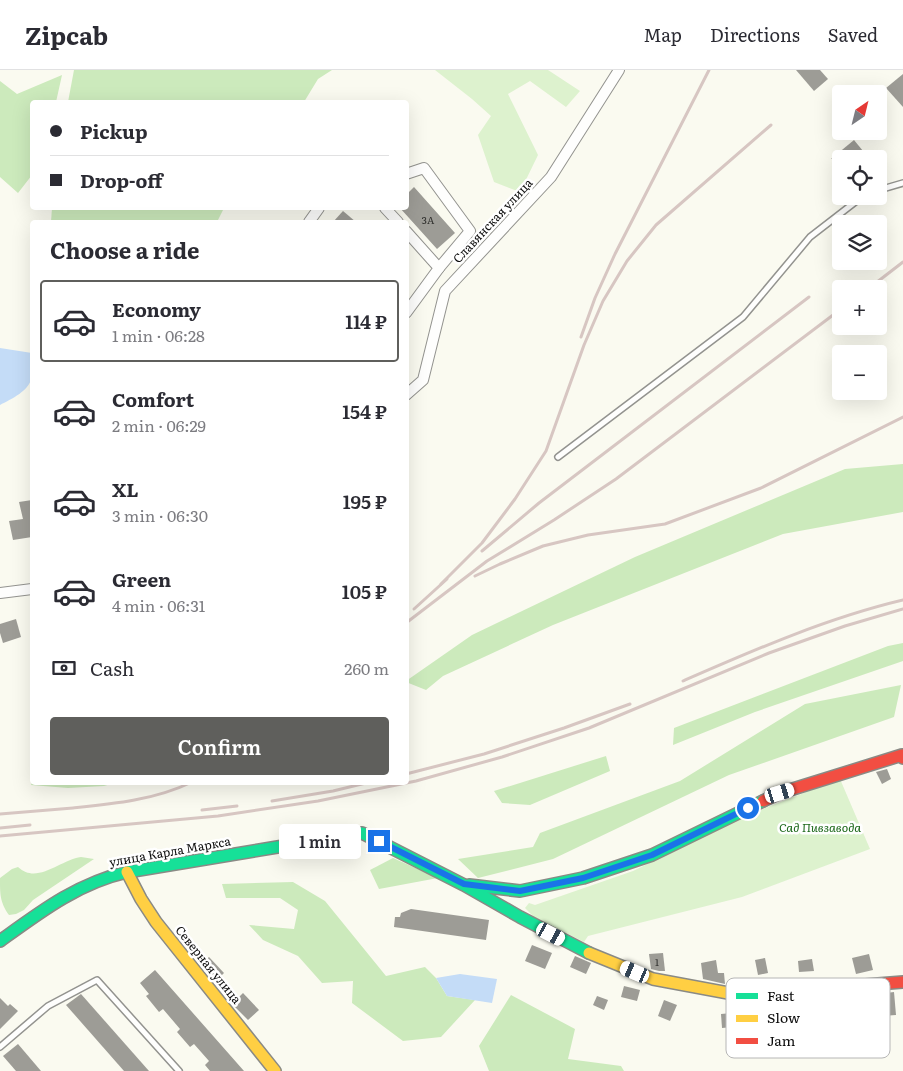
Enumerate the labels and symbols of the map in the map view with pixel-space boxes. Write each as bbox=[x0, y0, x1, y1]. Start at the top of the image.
north arrow bbox=[832, 85, 888, 140]
street label: Славянская улица bbox=[448, 174, 537, 267]
house number: 3А bbox=[422, 212, 435, 227]
car bbox=[763, 781, 796, 805]
route start bbox=[737, 797, 759, 819]
park label: Сад Пивзавода bbox=[779, 818, 861, 836]
callout: 1 min bbox=[279, 824, 362, 858]
route end bbox=[368, 830, 390, 852]
street label: улица Карла Маркса bbox=[108, 831, 233, 871]
car bbox=[534, 920, 567, 948]
street label: Северная улица bbox=[172, 921, 246, 1008]
house number: 1 bbox=[655, 954, 659, 969]
car bbox=[618, 959, 651, 985]
legend bbox=[726, 978, 890, 1058]
text: Fast bbox=[767, 985, 795, 1005]
text: Slow bbox=[767, 1007, 800, 1027]
text: Jam bbox=[767, 1030, 796, 1050]

